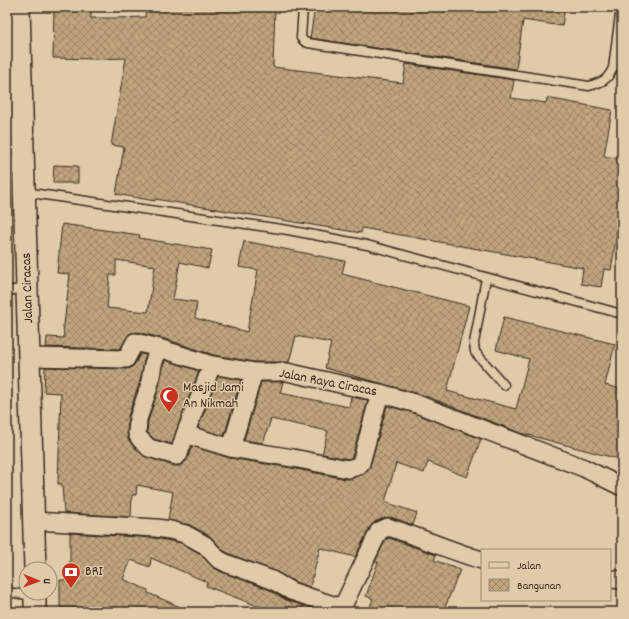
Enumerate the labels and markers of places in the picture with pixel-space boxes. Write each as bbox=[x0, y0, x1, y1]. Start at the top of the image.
place label: Masjid Jami An Nikmah bbox=[183, 378, 244, 414]
mosque icon: Masjid Jami An Nikmah bbox=[158, 385, 180, 413]
bank icon: BRI bbox=[60, 561, 82, 589]
place label: BRI bbox=[85, 562, 103, 582]

